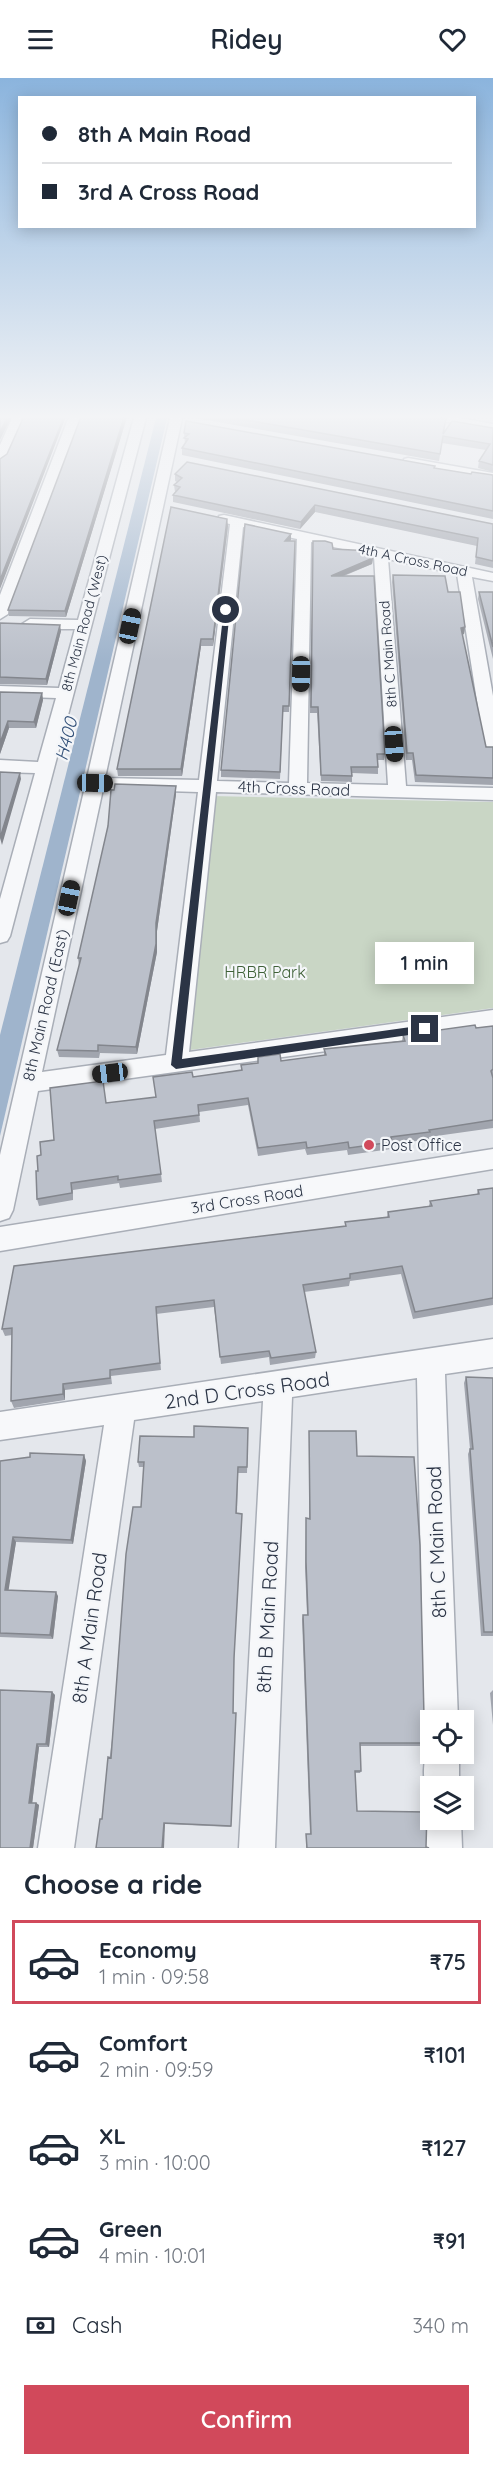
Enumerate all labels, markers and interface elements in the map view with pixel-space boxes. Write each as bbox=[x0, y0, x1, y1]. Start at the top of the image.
text: Ridey bbox=[210, 22, 283, 56]
icon: menu bbox=[24, 23, 57, 56]
icon: heart bbox=[436, 23, 469, 56]
text: 8th A Main Road bbox=[78, 120, 251, 148]
text: 3rd A Cross Road bbox=[78, 178, 259, 206]
street label: 4th A Cross Road bbox=[357, 540, 469, 580]
street label: 8th Main Road (West) bbox=[57, 553, 111, 693]
route start bbox=[212, 596, 239, 623]
street label: 8th C Main Road bbox=[375, 600, 401, 708]
car bbox=[117, 607, 143, 645]
car bbox=[292, 656, 310, 692]
water label: H400 bbox=[50, 714, 83, 763]
car bbox=[384, 725, 404, 763]
car bbox=[77, 774, 113, 792]
street label: 4th Cross Road bbox=[238, 776, 350, 800]
car bbox=[56, 879, 82, 917]
street label: 8th Main Road (East) bbox=[18, 927, 72, 1083]
callout: 1 min bbox=[376, 942, 474, 984]
text: 1 min bbox=[401, 950, 448, 975]
park label: HRBR Park bbox=[224, 962, 306, 982]
route end bbox=[411, 1015, 438, 1042]
car bbox=[91, 1062, 129, 1084]
place label: Post Office bbox=[381, 1135, 462, 1155]
marker: Post Office bbox=[362, 1138, 376, 1152]
street label: 3rd Cross Road bbox=[190, 1180, 304, 1218]
street label: 2nd D Cross Road bbox=[163, 1366, 331, 1414]
street label: 8th C Main Road bbox=[421, 1465, 451, 1619]
street label: 8th B Main Road bbox=[251, 1540, 283, 1694]
street label: 8th A Main Road bbox=[66, 1551, 112, 1705]
map controls bbox=[420, 1710, 474, 1830]
button: locate bbox=[420, 1710, 474, 1764]
button: layers bbox=[420, 1776, 474, 1830]
text: Choose a ride bbox=[24, 1867, 202, 1901]
icon: car bbox=[27, 1935, 81, 1989]
text: Economy bbox=[99, 1936, 197, 1964]
text: ₹75 bbox=[429, 1948, 466, 1976]
text: 1 min · 09:58 bbox=[99, 1964, 209, 1989]
icon: car bbox=[27, 2028, 81, 2082]
text: Comfort bbox=[99, 2029, 188, 2057]
text: ₹101 bbox=[423, 2041, 466, 2069]
text: 2 min · 09:59 bbox=[99, 2057, 213, 2082]
icon: car bbox=[27, 2121, 81, 2175]
text: XL bbox=[99, 2122, 126, 2150]
text: ₹127 bbox=[421, 2134, 466, 2162]
text: 3 min · 10:00 bbox=[99, 2150, 211, 2175]
icon: car bbox=[27, 2214, 81, 2268]
text: Green bbox=[99, 2215, 162, 2243]
text: ₹91 bbox=[433, 2227, 466, 2255]
text: 4 min · 10:01 bbox=[99, 2243, 206, 2268]
icon: cash bbox=[24, 2309, 57, 2342]
text: Cash bbox=[72, 2311, 123, 2339]
text: 340 m bbox=[412, 2313, 469, 2338]
button: Confirm bbox=[24, 2385, 469, 2454]

